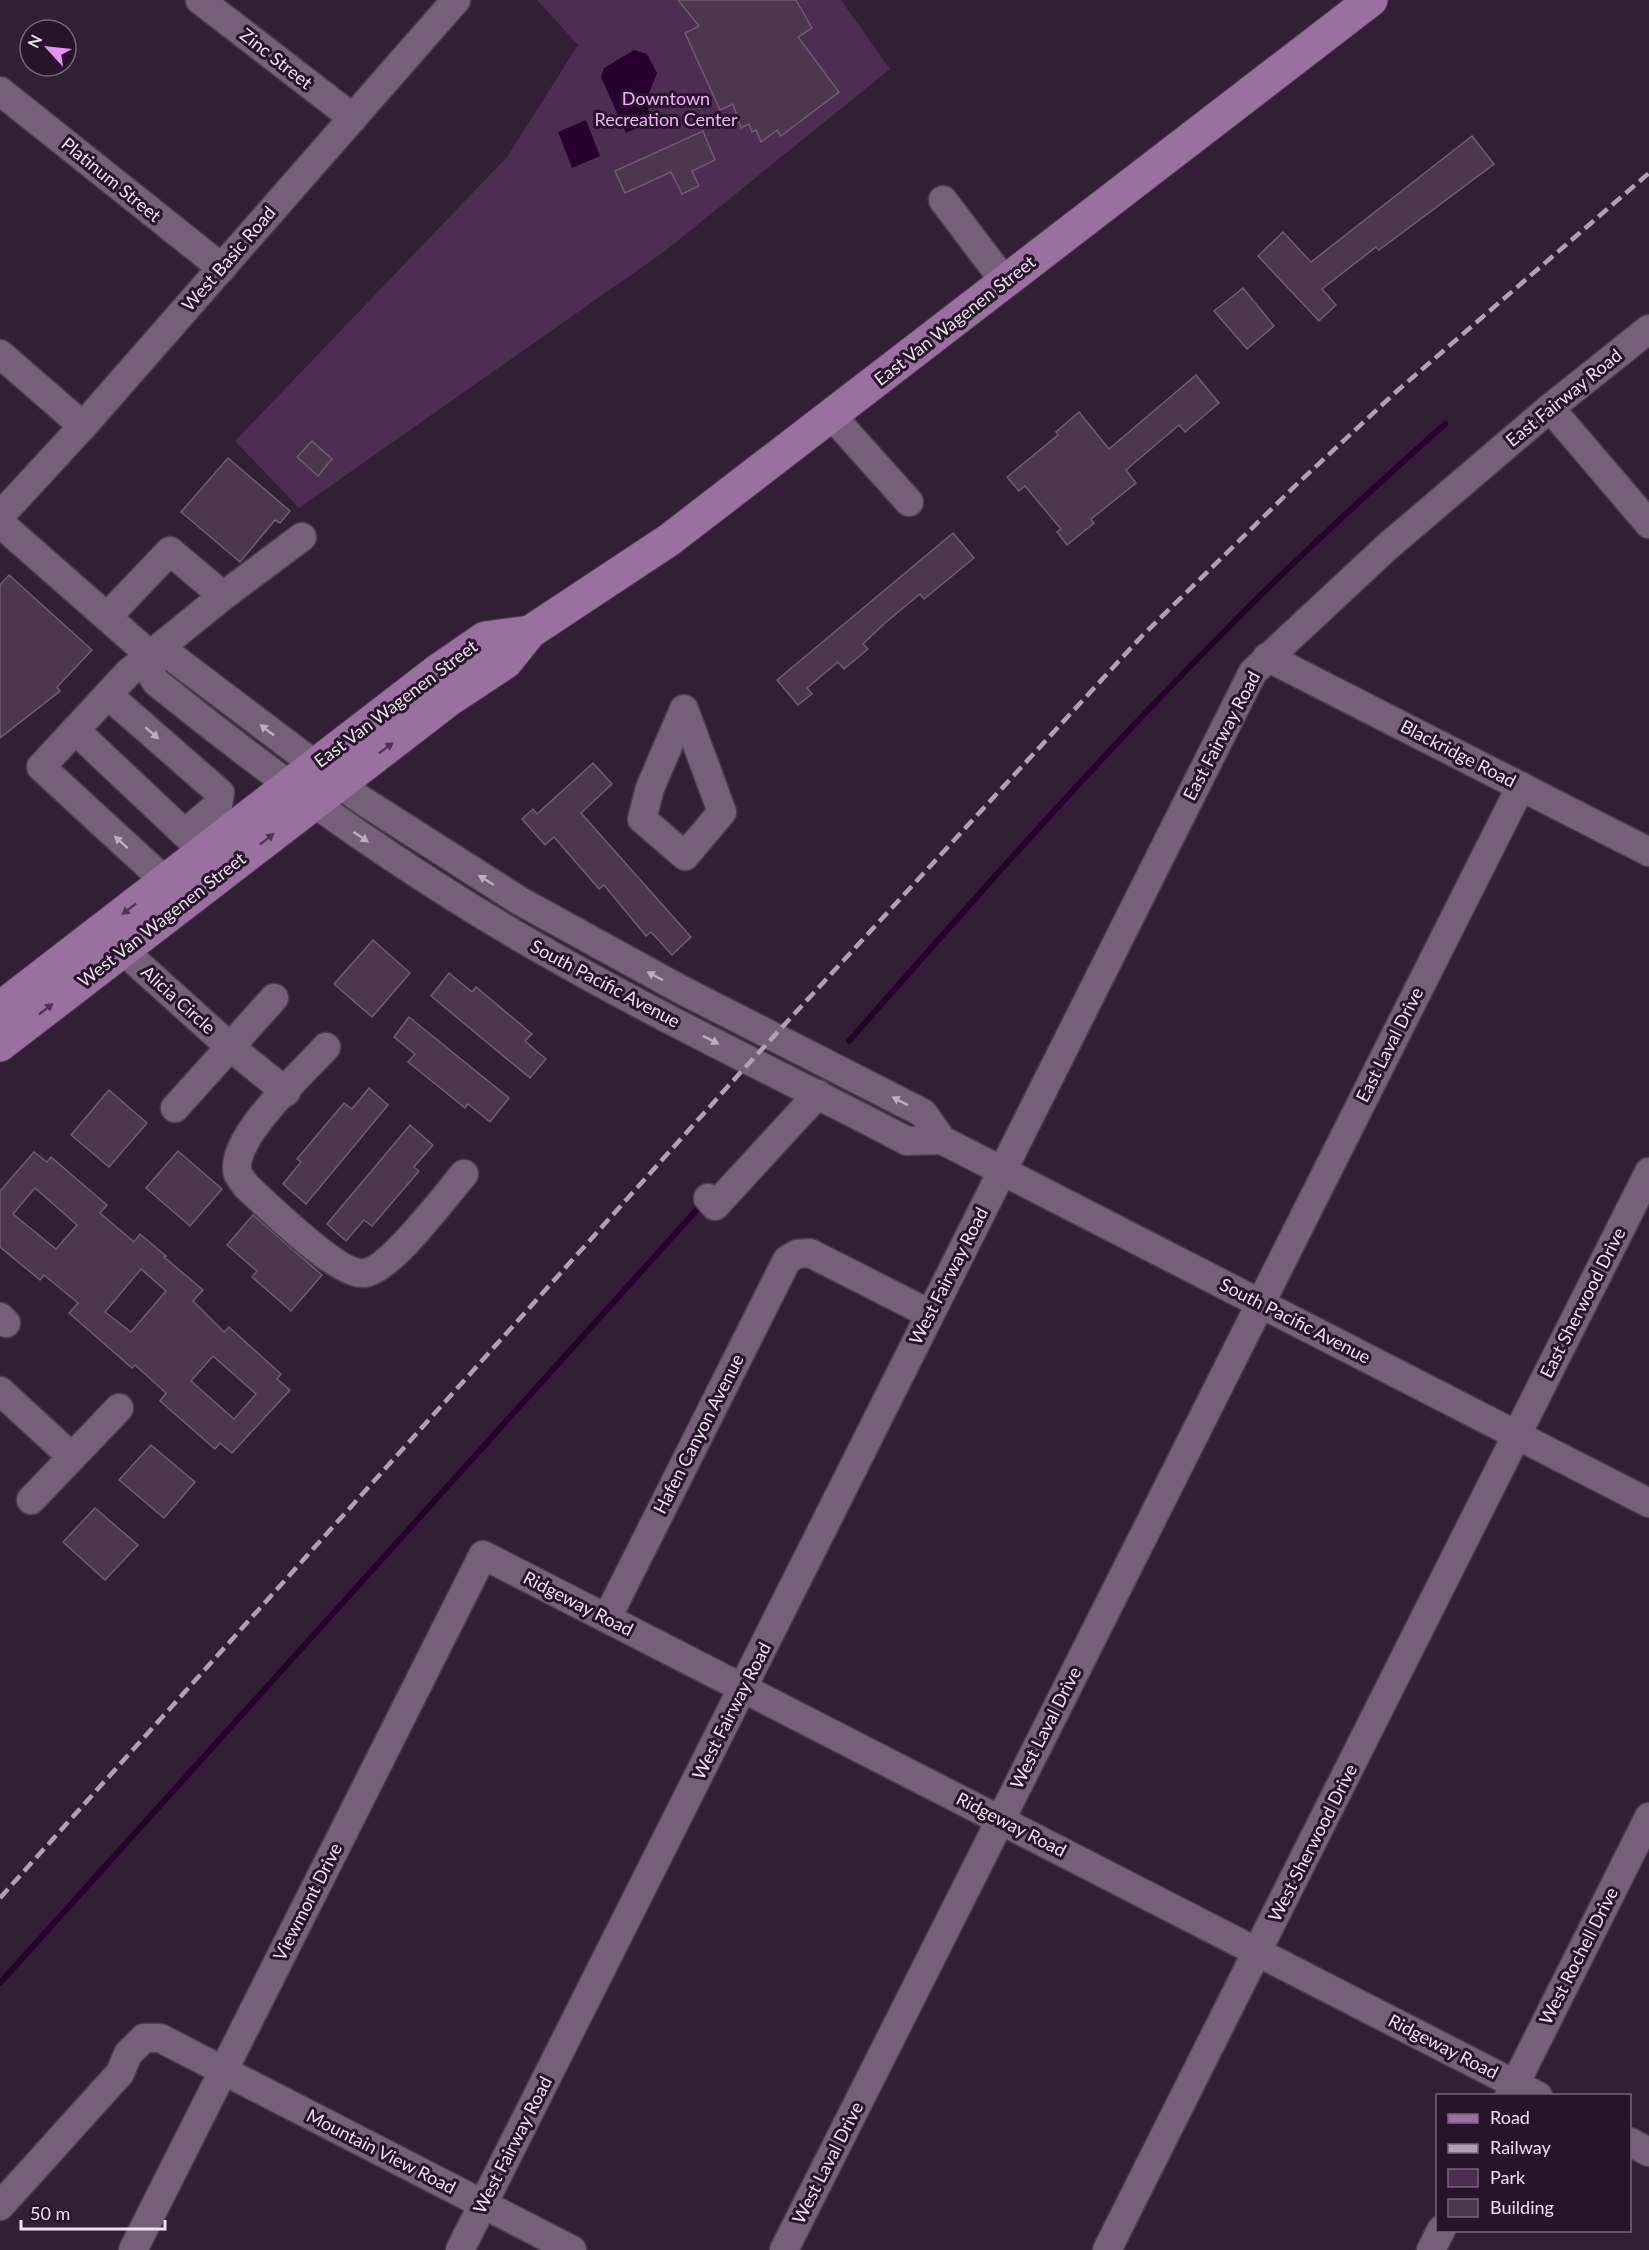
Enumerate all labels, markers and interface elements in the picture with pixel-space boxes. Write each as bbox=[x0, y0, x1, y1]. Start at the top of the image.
north arrow bbox=[18, 18, 78, 78]
street label: Zinc Street bbox=[236, 23, 318, 94]
text: N bbox=[23, 31, 45, 51]
park label: Downtown Recreation Center bbox=[595, 87, 738, 130]
street label: Platinum Street bbox=[57, 132, 166, 226]
street label: West Basic Road bbox=[177, 201, 280, 315]
street label: East Van Wagenen Street bbox=[869, 250, 1040, 390]
street label: East Fairway Road bbox=[1501, 344, 1626, 451]
street label: East Van Wagenen Street bbox=[309, 634, 482, 772]
street label: East Fairway Road bbox=[1178, 667, 1264, 804]
street label: Blackridge Road bbox=[1397, 715, 1520, 792]
one-way arrow bbox=[260, 725, 275, 737]
one-way arrow bbox=[144, 726, 159, 739]
one-way arrow bbox=[378, 743, 393, 755]
one-way arrow bbox=[353, 831, 369, 843]
one-way arrow bbox=[260, 833, 275, 845]
one-way arrow bbox=[114, 835, 129, 849]
street label: West Van Wagenen Street bbox=[73, 847, 250, 991]
one-way arrow bbox=[478, 874, 494, 885]
one-way arrow bbox=[121, 902, 137, 915]
street label: South Pacific Avenue bbox=[527, 934, 684, 1032]
street label: Alicia Circle bbox=[137, 960, 220, 1038]
one-way arrow bbox=[647, 971, 664, 981]
street label: East Laval Drive bbox=[1351, 983, 1427, 1106]
one-way arrow bbox=[39, 1004, 54, 1016]
one-way arrow bbox=[703, 1035, 720, 1045]
one-way arrow bbox=[892, 1096, 909, 1106]
street label: West Fairway Road bbox=[904, 1203, 992, 1348]
street label: East Sherwood Drive bbox=[1535, 1224, 1630, 1381]
street label: South Pacific Avenue bbox=[1217, 1273, 1374, 1368]
street label: Hafen Canyon Avenue bbox=[648, 1350, 748, 1517]
street label: Ridgeway Road bbox=[520, 1566, 637, 1640]
street label: West Fairway Road bbox=[687, 1638, 775, 1783]
street label: West Laval Drive bbox=[1005, 1663, 1085, 1792]
street label: West Sherwood Drive bbox=[1263, 1760, 1361, 1925]
street label: Ridgeway Road bbox=[953, 1787, 1070, 1861]
street label: Viewmont Drive bbox=[268, 1839, 346, 1964]
street label: West Rochell Drive bbox=[1534, 1883, 1622, 2028]
street label: Ridgeway Road bbox=[1385, 2009, 1502, 2083]
street label: West Fairway Road bbox=[468, 2072, 556, 2217]
legend bbox=[1436, 2094, 1631, 2232]
street label: West Laval Drive bbox=[787, 2098, 867, 2227]
street label: Mountain View Road bbox=[303, 2104, 460, 2198]
text: Road bbox=[1490, 2106, 1530, 2128]
text: Railway bbox=[1490, 2136, 1551, 2158]
text: Park bbox=[1490, 2166, 1526, 2188]
scale bar bbox=[21, 2193, 165, 2231]
text: Building bbox=[1490, 2196, 1554, 2218]
text: 50 m bbox=[30, 2202, 70, 2224]

